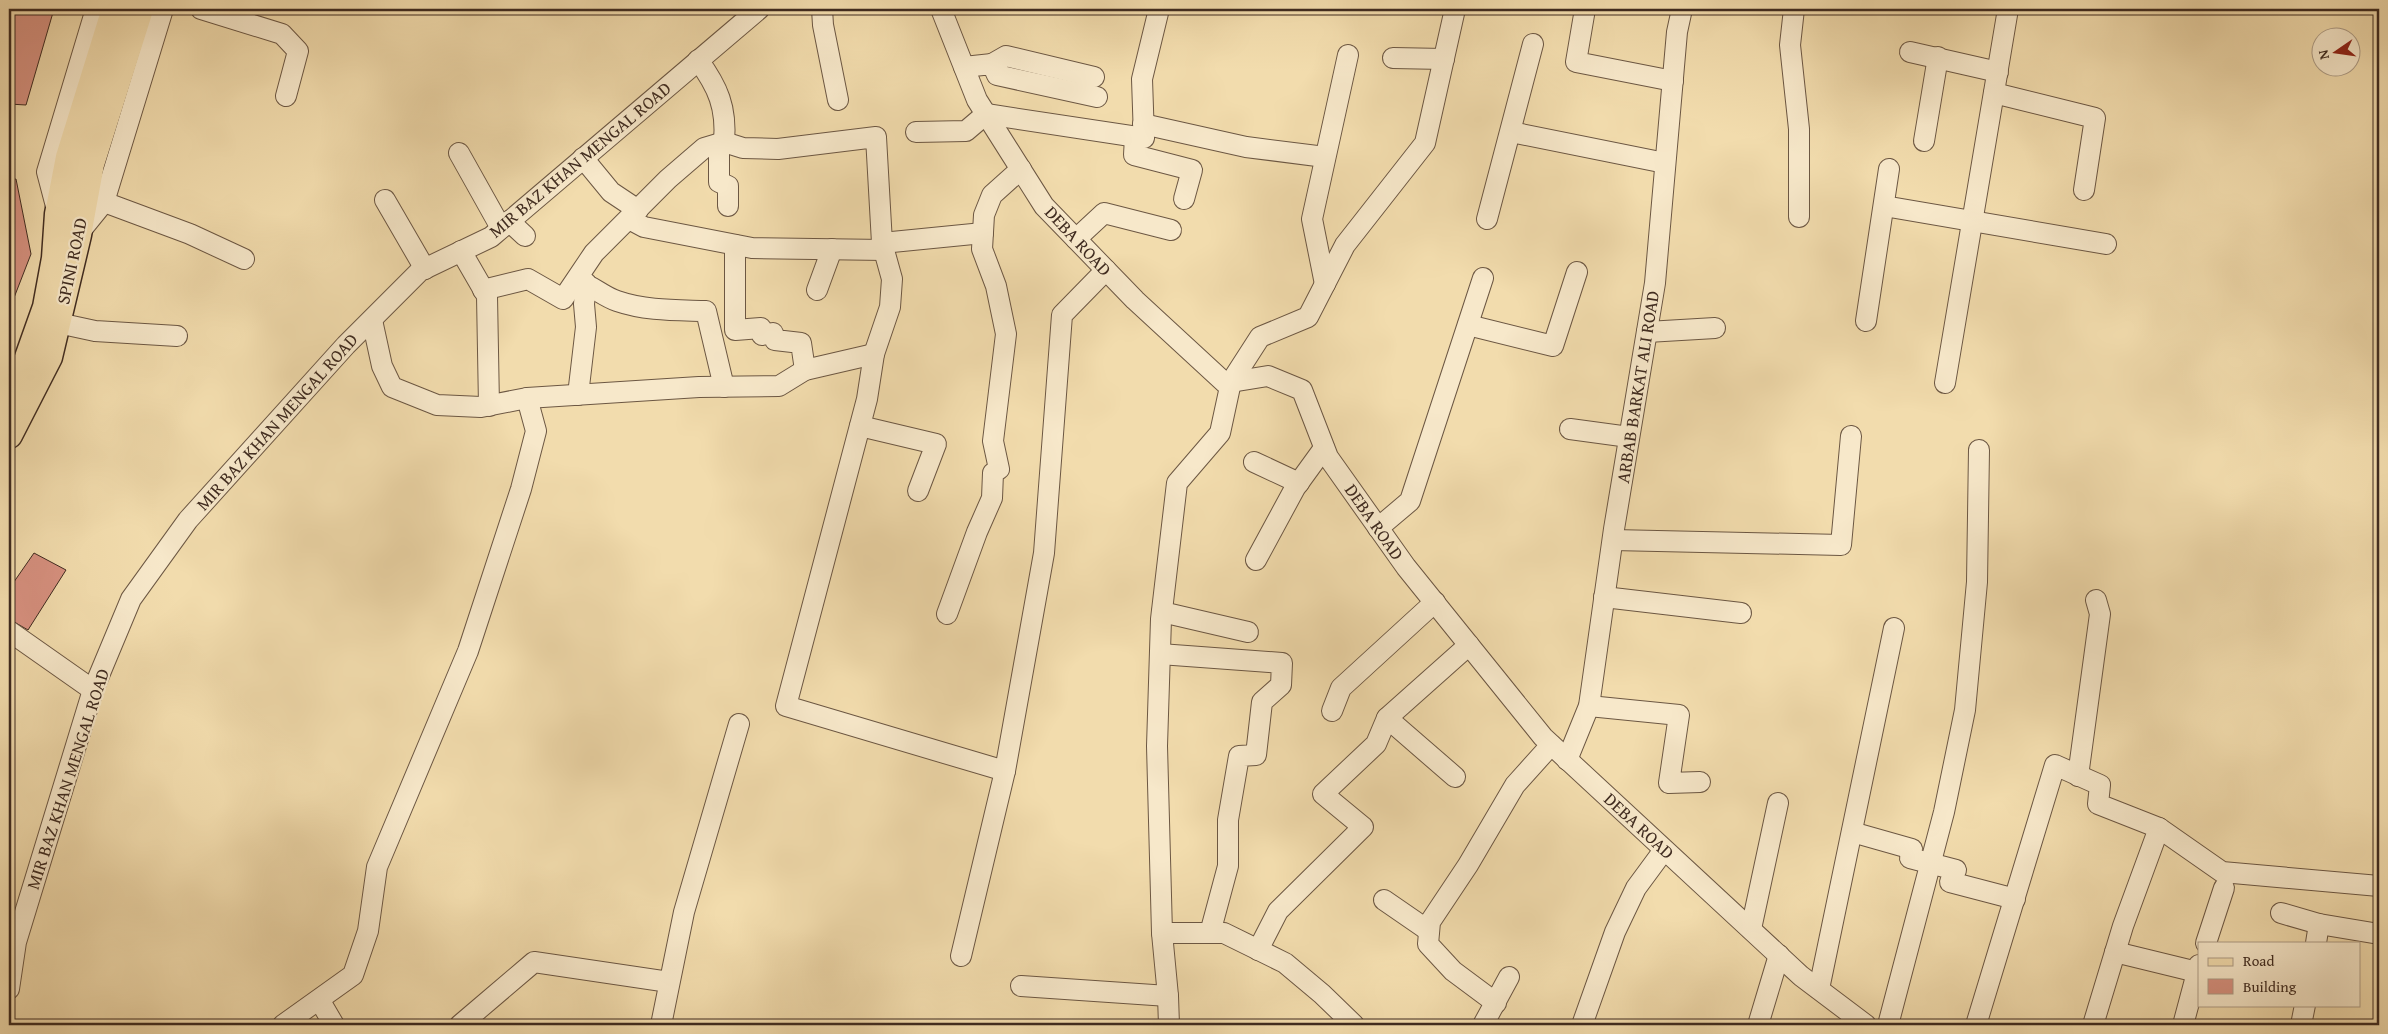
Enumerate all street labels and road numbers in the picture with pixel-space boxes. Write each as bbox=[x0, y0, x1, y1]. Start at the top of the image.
street label: MIR BAZ KHAN MENGAL ROAD bbox=[483, 75, 677, 244]
street label: DEBA ROAD bbox=[1039, 199, 1118, 282]
street label: SPINI ROAD bbox=[49, 215, 94, 307]
street label: ARBAB BARKAT ALI ROAD bbox=[1609, 289, 1666, 485]
street label: MIR BAZ KHAN MENGAL ROAD bbox=[189, 327, 364, 517]
street label: DEBA ROAD bbox=[1338, 478, 1411, 565]
street label: MIR BAZ KHAN MENGAL ROAD bbox=[19, 665, 116, 893]
street label: DEBA ROAD bbox=[1598, 786, 1681, 865]

